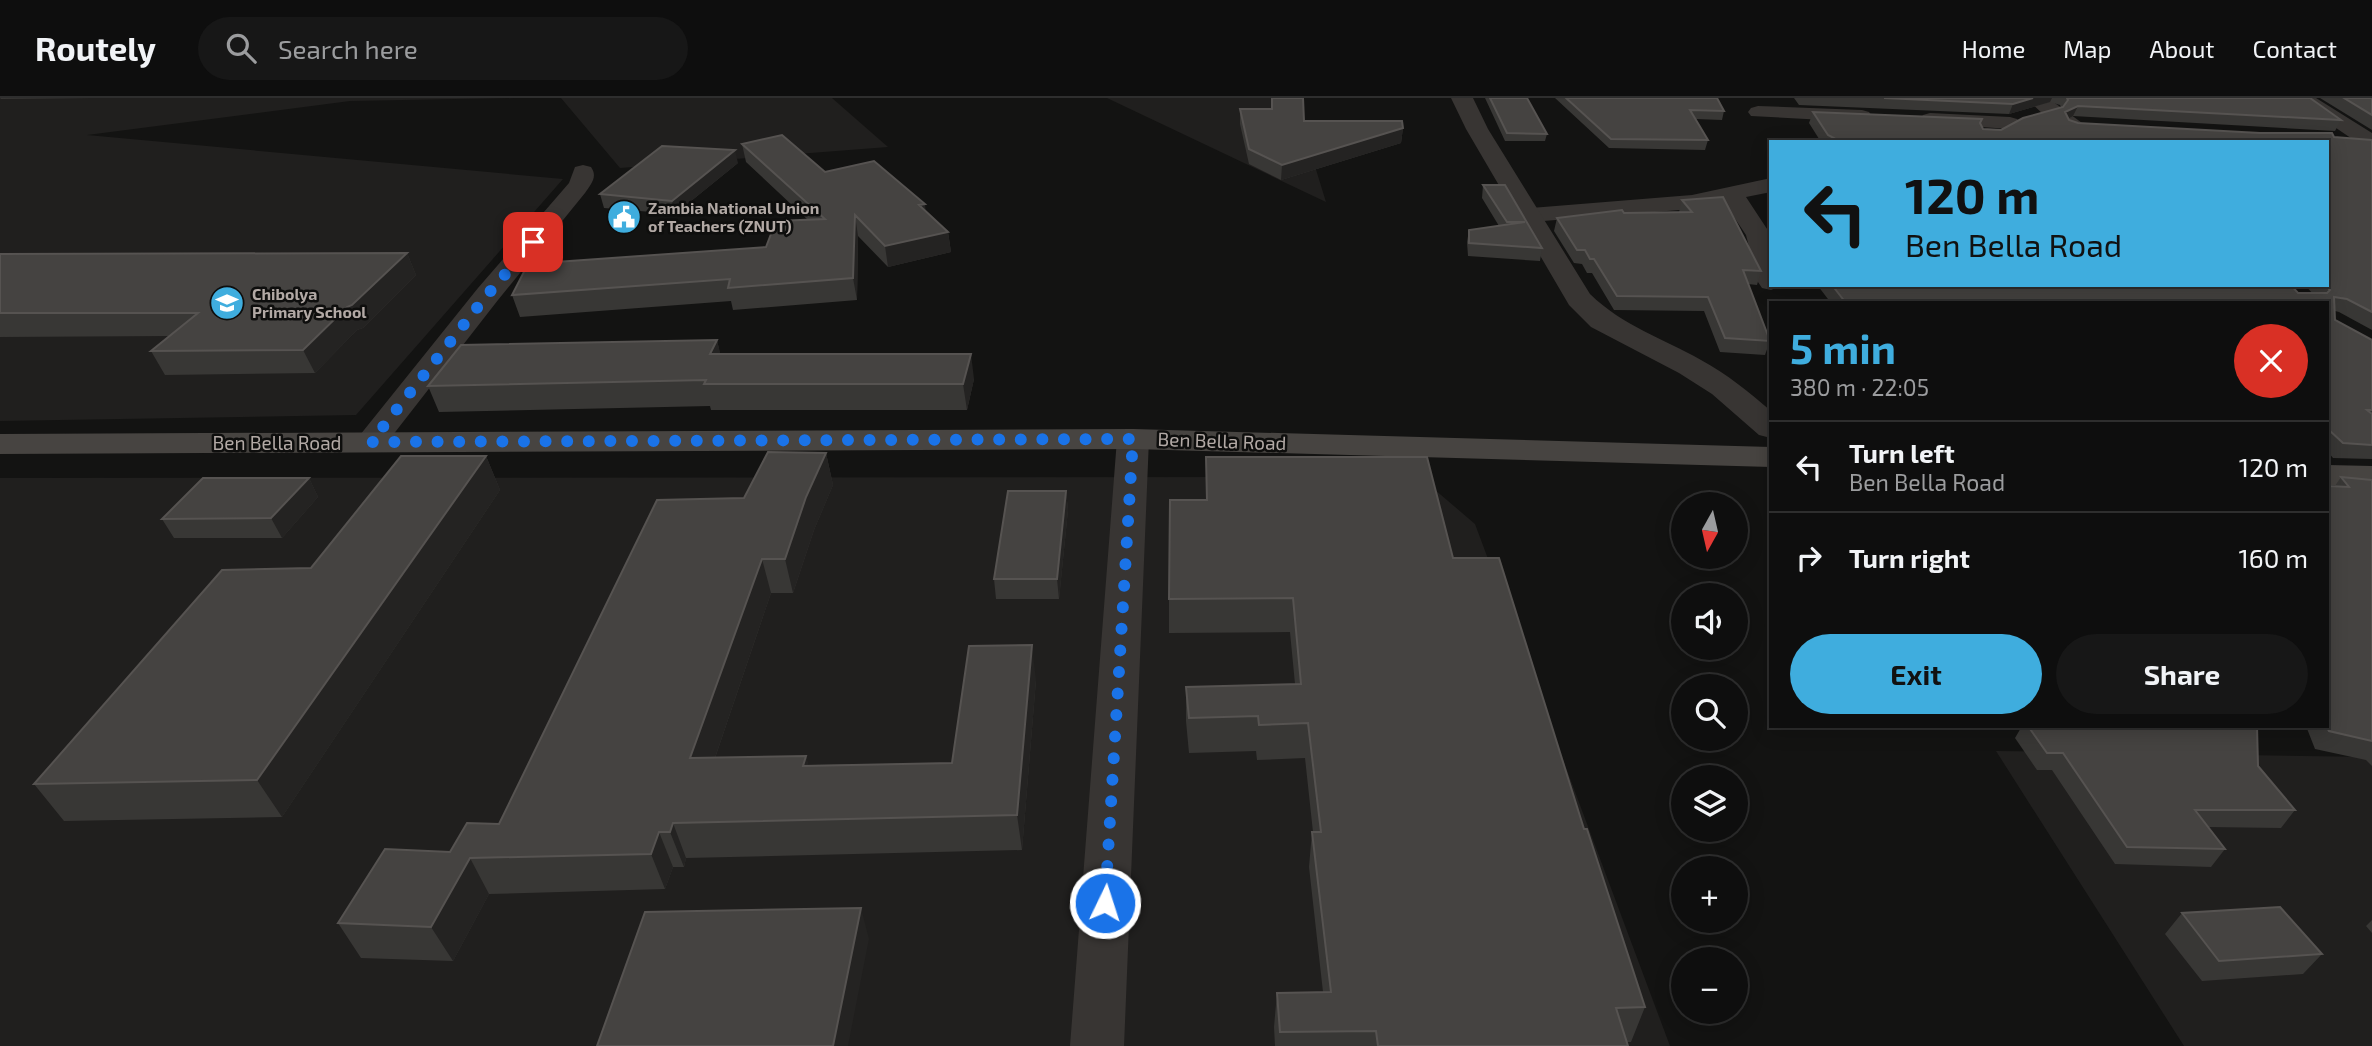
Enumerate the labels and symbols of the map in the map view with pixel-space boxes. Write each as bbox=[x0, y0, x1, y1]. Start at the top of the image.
public building icon: Zambia National Union of Teachers (ZNUT) bbox=[605, 198, 643, 236]
place label: Zambia National Union of Teachers (ZNUT) bbox=[648, 198, 819, 235]
pin bbox=[503, 212, 563, 272]
school or university icon: Chibolya Primary School bbox=[208, 284, 246, 322]
place label: Chibolya Primary School bbox=[252, 284, 367, 322]
street label: Ben Bella Road bbox=[1157, 427, 1287, 454]
street label: Ben Bella Road bbox=[213, 431, 341, 454]
north arrow bbox=[1671, 492, 1748, 569]
position arrow bbox=[1068, 866, 1142, 940]

